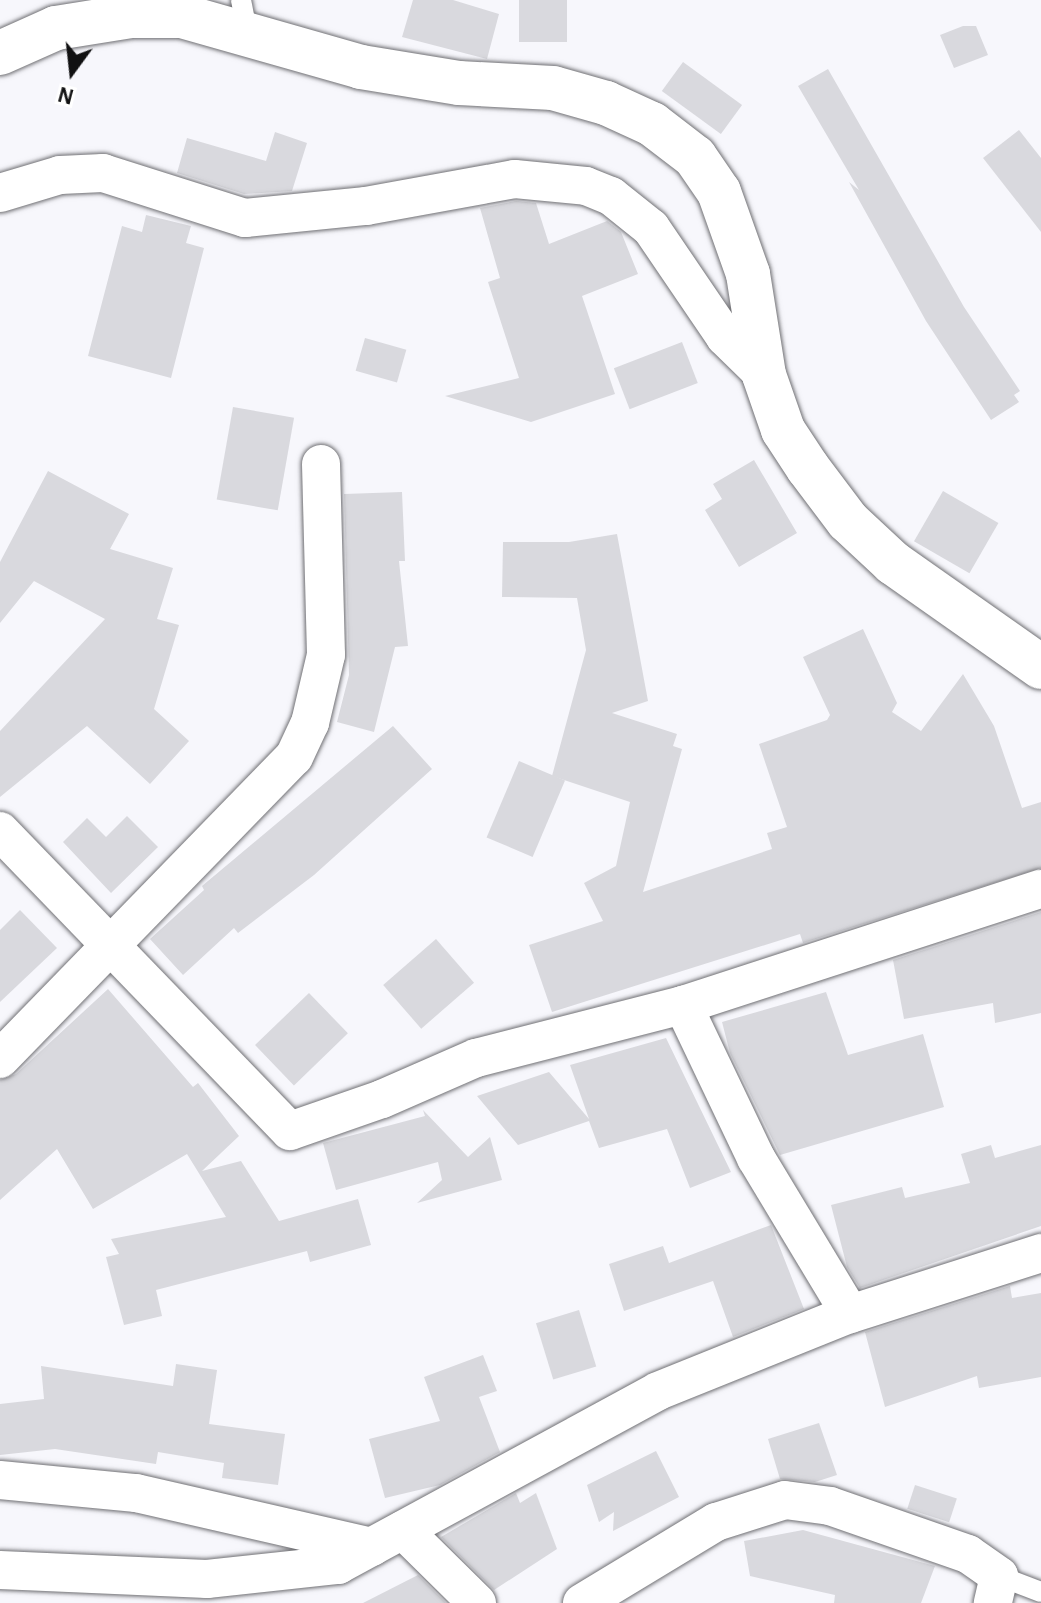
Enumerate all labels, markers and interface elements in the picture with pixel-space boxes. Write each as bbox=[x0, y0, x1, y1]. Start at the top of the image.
north arrow bbox=[32, 32, 112, 112]
text: N bbox=[56, 83, 76, 108]

